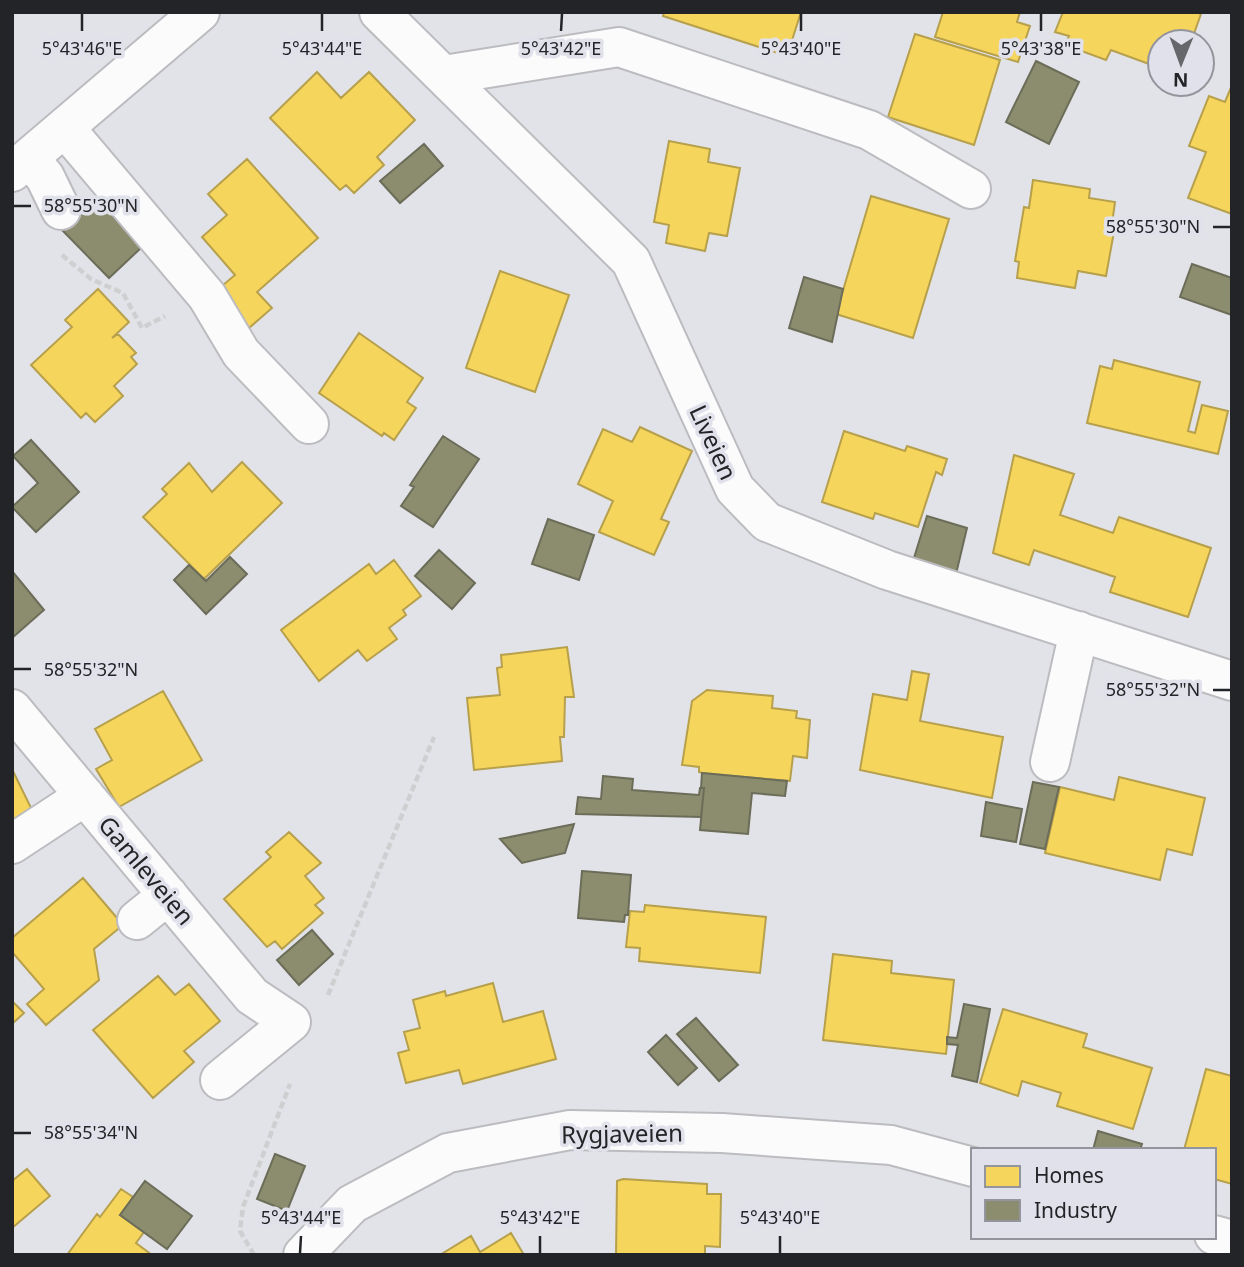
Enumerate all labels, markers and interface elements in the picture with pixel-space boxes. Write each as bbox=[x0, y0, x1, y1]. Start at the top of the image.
north arrow bbox=[1146, 28, 1216, 98]
text: 5°43'46"E bbox=[42, 36, 122, 60]
text: 5°43'44"E bbox=[282, 36, 362, 60]
text: 5°43'42"E bbox=[521, 36, 601, 60]
text: 5°43'40"E bbox=[761, 36, 841, 60]
text: 5°43'38"E bbox=[1001, 36, 1081, 60]
text: N bbox=[1173, 67, 1189, 93]
text: 58°55'30"N bbox=[44, 193, 138, 217]
text: 58°55'30"N bbox=[1106, 214, 1200, 238]
street label: Liveien bbox=[682, 399, 746, 485]
text: 58°55'32"N bbox=[44, 657, 138, 681]
text: 58°55'32"N bbox=[1106, 677, 1200, 701]
street label: Gamleveien bbox=[92, 808, 202, 932]
street label: Rygjaveien bbox=[561, 1115, 683, 1151]
text: 58°55'34"N bbox=[44, 1120, 138, 1144]
legend bbox=[971, 1148, 1216, 1239]
text: Homes bbox=[1034, 1161, 1104, 1189]
text: Industry bbox=[1034, 1196, 1117, 1224]
text: 5°43'44"E bbox=[261, 1205, 341, 1229]
text: 5°43'42"E bbox=[500, 1205, 580, 1229]
text: 5°43'40"E bbox=[740, 1205, 820, 1229]

